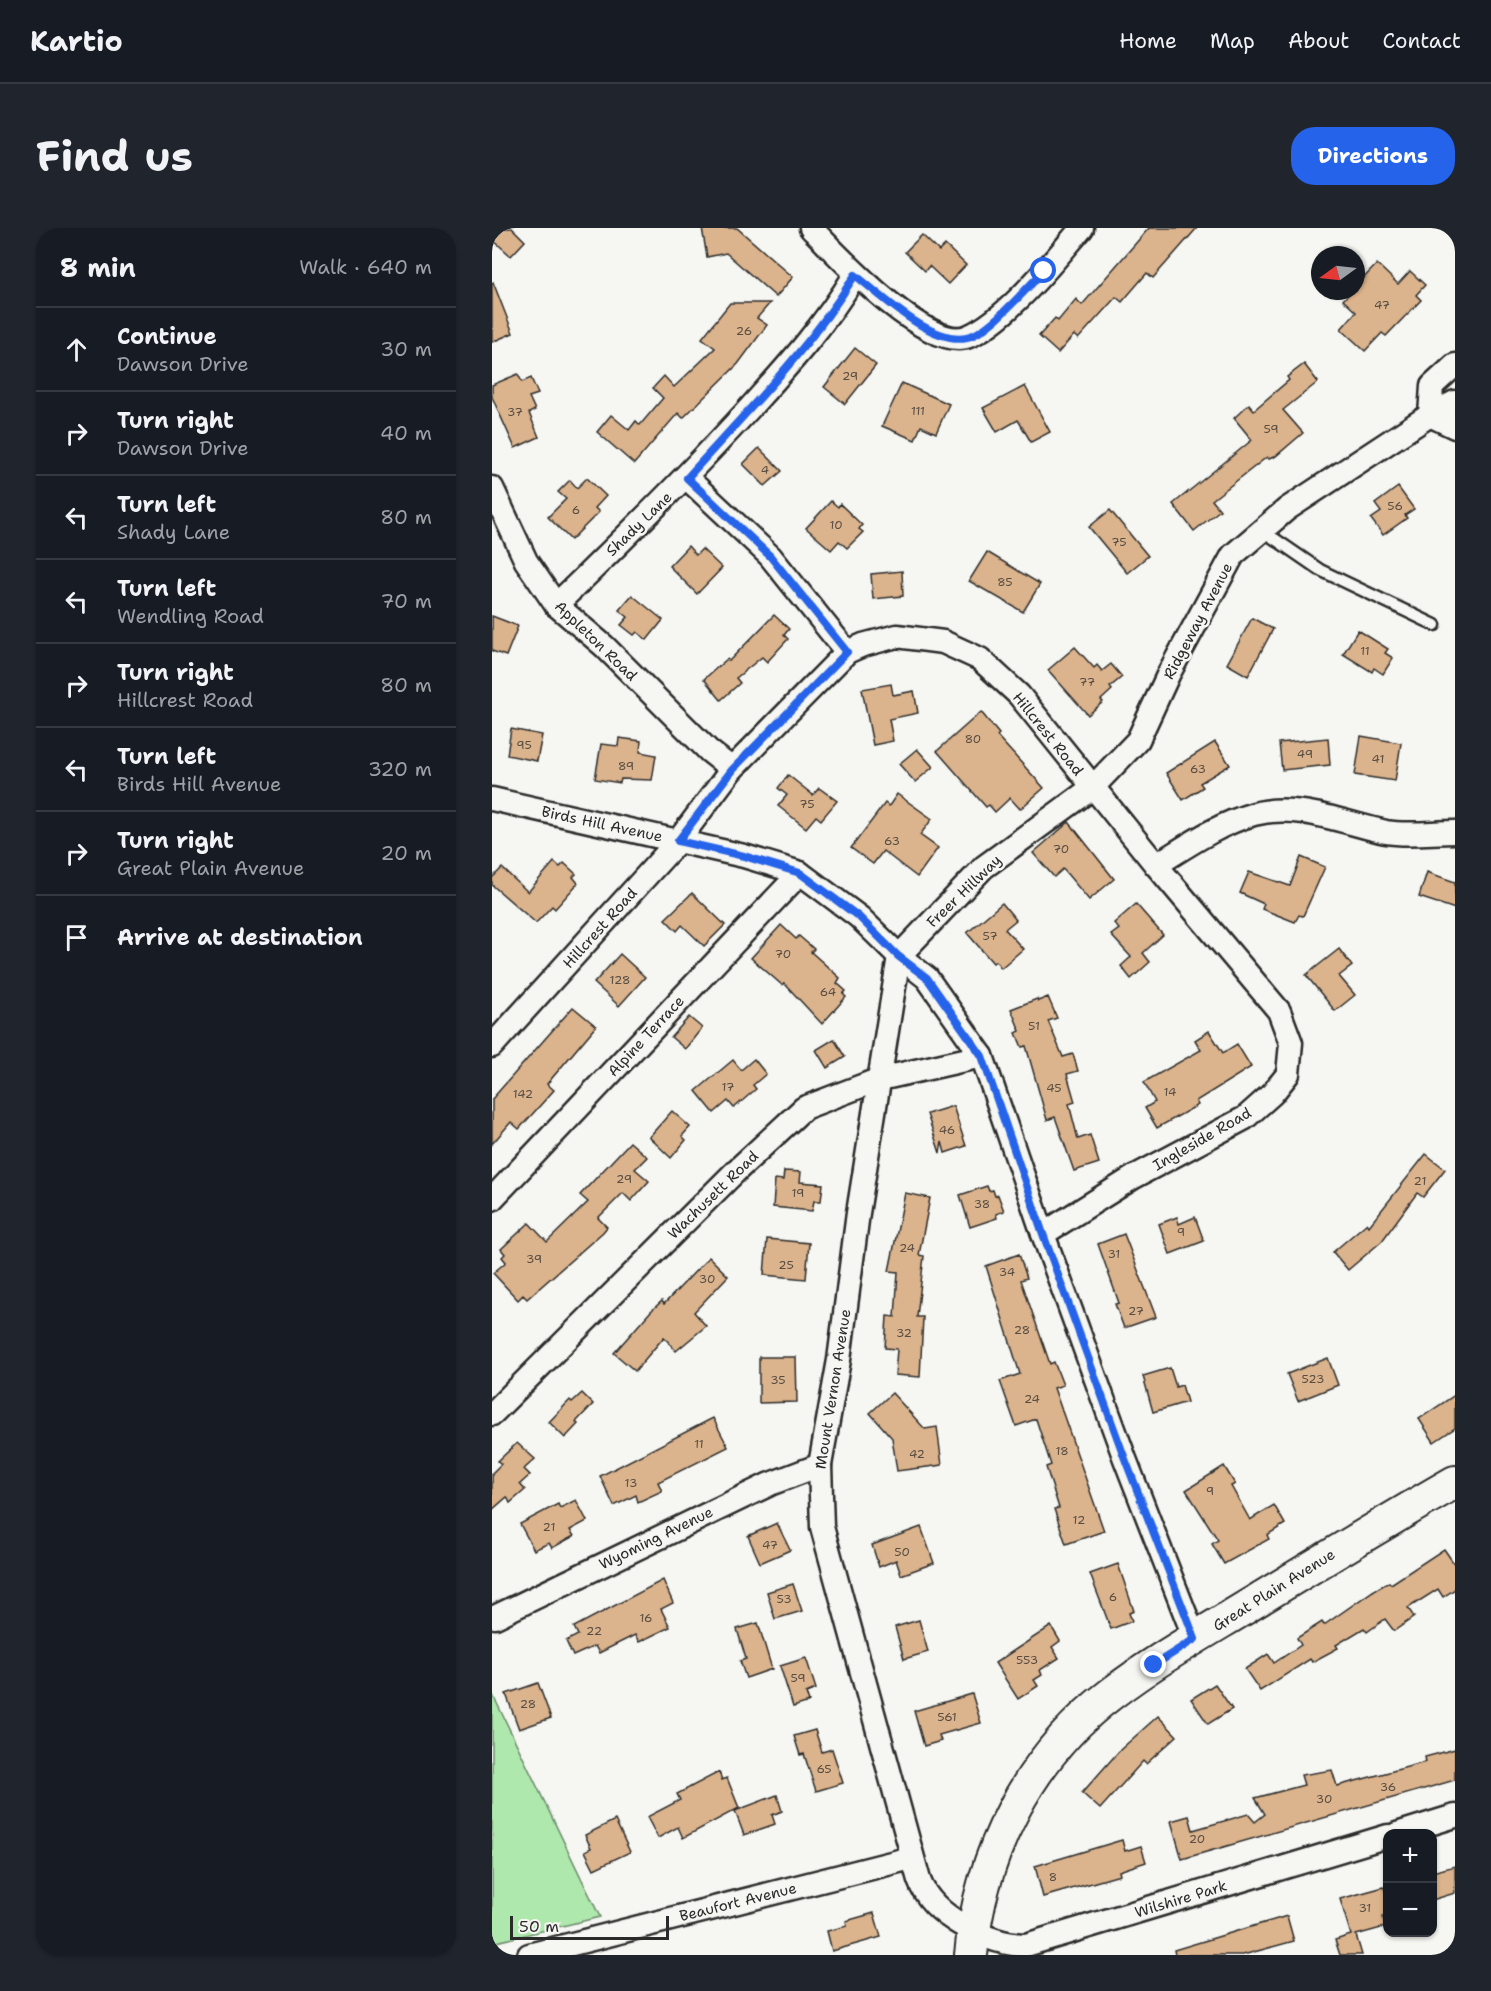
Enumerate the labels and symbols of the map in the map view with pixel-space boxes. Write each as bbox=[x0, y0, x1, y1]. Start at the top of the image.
north arrow bbox=[1311, 246, 1365, 300]
route start bbox=[1030, 257, 1056, 283]
house number: 47 bbox=[1374, 297, 1390, 313]
house number: 26 bbox=[736, 323, 752, 339]
house number: 29 bbox=[842, 368, 858, 384]
house number: 111 bbox=[911, 403, 925, 419]
house number: 37 bbox=[507, 404, 523, 420]
house number: 59 bbox=[1263, 421, 1279, 437]
house number: 4 bbox=[761, 462, 769, 478]
street label: Shady Lane bbox=[602, 487, 676, 561]
house number: 56 bbox=[1387, 498, 1403, 514]
house number: 6 bbox=[572, 502, 580, 518]
house number: 10 bbox=[829, 517, 843, 533]
house number: 75 bbox=[1111, 534, 1127, 550]
street label: Ridgeway Avenue bbox=[1159, 559, 1237, 683]
house number: 85 bbox=[997, 574, 1013, 590]
street label: Appleton Road bbox=[550, 596, 642, 686]
house number: 11 bbox=[1360, 643, 1370, 659]
house number: 77 bbox=[1079, 674, 1095, 690]
street label: Hillcrest Road bbox=[1008, 688, 1088, 780]
house number: 80 bbox=[965, 731, 981, 747]
house number: 95 bbox=[516, 737, 532, 753]
house number: 49 bbox=[1297, 746, 1313, 762]
house number: 41 bbox=[1372, 751, 1384, 767]
house number: 89 bbox=[618, 758, 634, 774]
house number: 63 bbox=[1190, 761, 1206, 777]
house number: 75 bbox=[799, 796, 815, 812]
street label: Birds Hill Avenue bbox=[540, 801, 664, 847]
house number: 63 bbox=[884, 833, 900, 849]
house number: 70 bbox=[1053, 841, 1069, 857]
street label: Freer Hillway bbox=[922, 850, 1006, 932]
street label: Hillcrest Road bbox=[558, 883, 642, 973]
house number: 57 bbox=[982, 928, 998, 944]
house number: 70 bbox=[775, 946, 791, 962]
house number: 128 bbox=[610, 972, 630, 988]
house number: 64 bbox=[820, 984, 836, 1000]
street label: Alpine Terrace bbox=[603, 991, 689, 1081]
house number: 51 bbox=[1028, 1018, 1040, 1034]
house number: 17 bbox=[722, 1079, 734, 1095]
house number: 45 bbox=[1046, 1080, 1062, 1096]
house number: 14 bbox=[1164, 1084, 1176, 1100]
house number: 142 bbox=[513, 1086, 533, 1102]
street label: Ingleside Road bbox=[1149, 1102, 1255, 1175]
house number: 46 bbox=[939, 1122, 955, 1138]
street label: Wachusett Road bbox=[663, 1146, 763, 1244]
house number: 29 bbox=[616, 1171, 632, 1187]
house number: 21 bbox=[1414, 1173, 1426, 1189]
house number: 19 bbox=[792, 1185, 804, 1201]
house number: 38 bbox=[974, 1196, 990, 1212]
house number: 9 bbox=[1177, 1224, 1185, 1240]
house number: 24 bbox=[899, 1240, 915, 1256]
house number: 31 bbox=[1108, 1246, 1120, 1262]
house number: 39 bbox=[526, 1251, 542, 1267]
house number: 25 bbox=[778, 1257, 794, 1273]
house number: 34 bbox=[999, 1264, 1015, 1280]
house number: 30 bbox=[699, 1271, 715, 1287]
house number: 27 bbox=[1128, 1303, 1144, 1319]
street label: Mount Vernon Avenue bbox=[810, 1308, 856, 1470]
house number: 28 bbox=[1014, 1322, 1030, 1338]
house number: 32 bbox=[896, 1325, 912, 1341]
house number: 523 bbox=[1302, 1371, 1324, 1387]
house number: 35 bbox=[770, 1372, 786, 1388]
house number: 24 bbox=[1024, 1391, 1040, 1407]
house number: 11 bbox=[694, 1436, 704, 1452]
house number: 18 bbox=[1055, 1443, 1069, 1459]
house number: 42 bbox=[909, 1446, 925, 1462]
house number: 13 bbox=[625, 1475, 637, 1491]
house number: 9 bbox=[1206, 1483, 1214, 1499]
street label: Wyoming Avenue bbox=[596, 1502, 716, 1574]
house number: 12 bbox=[1073, 1512, 1085, 1528]
house number: 21 bbox=[543, 1519, 555, 1535]
house number: 47 bbox=[762, 1537, 778, 1553]
house number: 50 bbox=[894, 1544, 910, 1560]
street label: Great Plain Avenue bbox=[1209, 1544, 1339, 1636]
house number: 6 bbox=[1109, 1589, 1117, 1605]
house number: 53 bbox=[776, 1591, 792, 1607]
house number: 16 bbox=[639, 1610, 653, 1626]
house number: 22 bbox=[586, 1623, 602, 1639]
route end bbox=[1140, 1651, 1166, 1677]
house number: 553 bbox=[1016, 1652, 1038, 1668]
house number: 59 bbox=[790, 1670, 806, 1686]
house number: 28 bbox=[520, 1696, 536, 1712]
house number: 561 bbox=[937, 1709, 957, 1725]
house number: 65 bbox=[816, 1761, 832, 1777]
house number: 36 bbox=[1380, 1779, 1396, 1795]
house number: 30 bbox=[1316, 1791, 1332, 1807]
house number: 20 bbox=[1189, 1831, 1205, 1847]
house number: 8 bbox=[1049, 1869, 1057, 1885]
street label: Wilshire Park bbox=[1132, 1875, 1230, 1923]
street label: Beaufort Avenue bbox=[677, 1878, 799, 1926]
house number: 31 bbox=[1359, 1900, 1371, 1916]
scale bar bbox=[510, 1913, 669, 1940]

